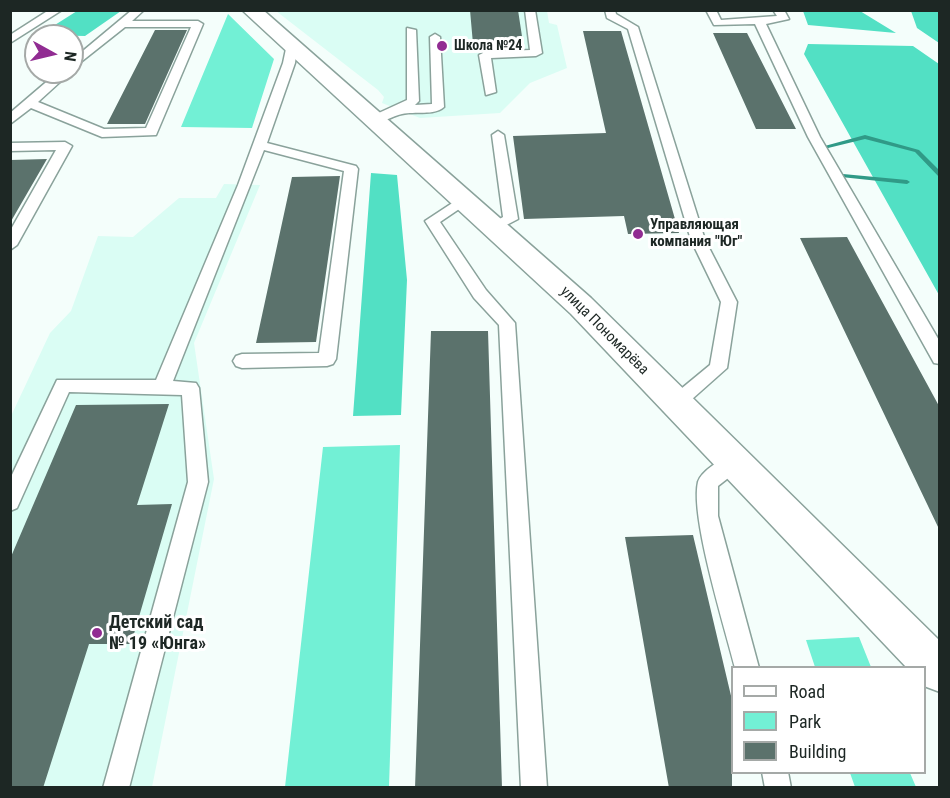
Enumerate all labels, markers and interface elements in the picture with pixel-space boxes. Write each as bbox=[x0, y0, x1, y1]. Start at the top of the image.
north arrow bbox=[24, 24, 84, 84]
place label: Школа №24 bbox=[454, 38, 522, 54]
marker: Школа №24 bbox=[435, 39, 449, 53]
text: N bbox=[60, 50, 80, 62]
place label: Управляющая компания "Юг" bbox=[650, 216, 742, 251]
marker: Управляющая компания "Юг" bbox=[631, 227, 645, 241]
street label: улица Пономарёва bbox=[556, 283, 652, 379]
place label: Детский сад № 19 «Юнга» bbox=[109, 612, 206, 654]
marker: Детский сад № 19 «Юнга» bbox=[90, 626, 104, 640]
legend bbox=[731, 666, 926, 774]
text: Road bbox=[789, 681, 825, 702]
text: Park bbox=[789, 711, 821, 732]
text: Building bbox=[789, 741, 846, 762]

